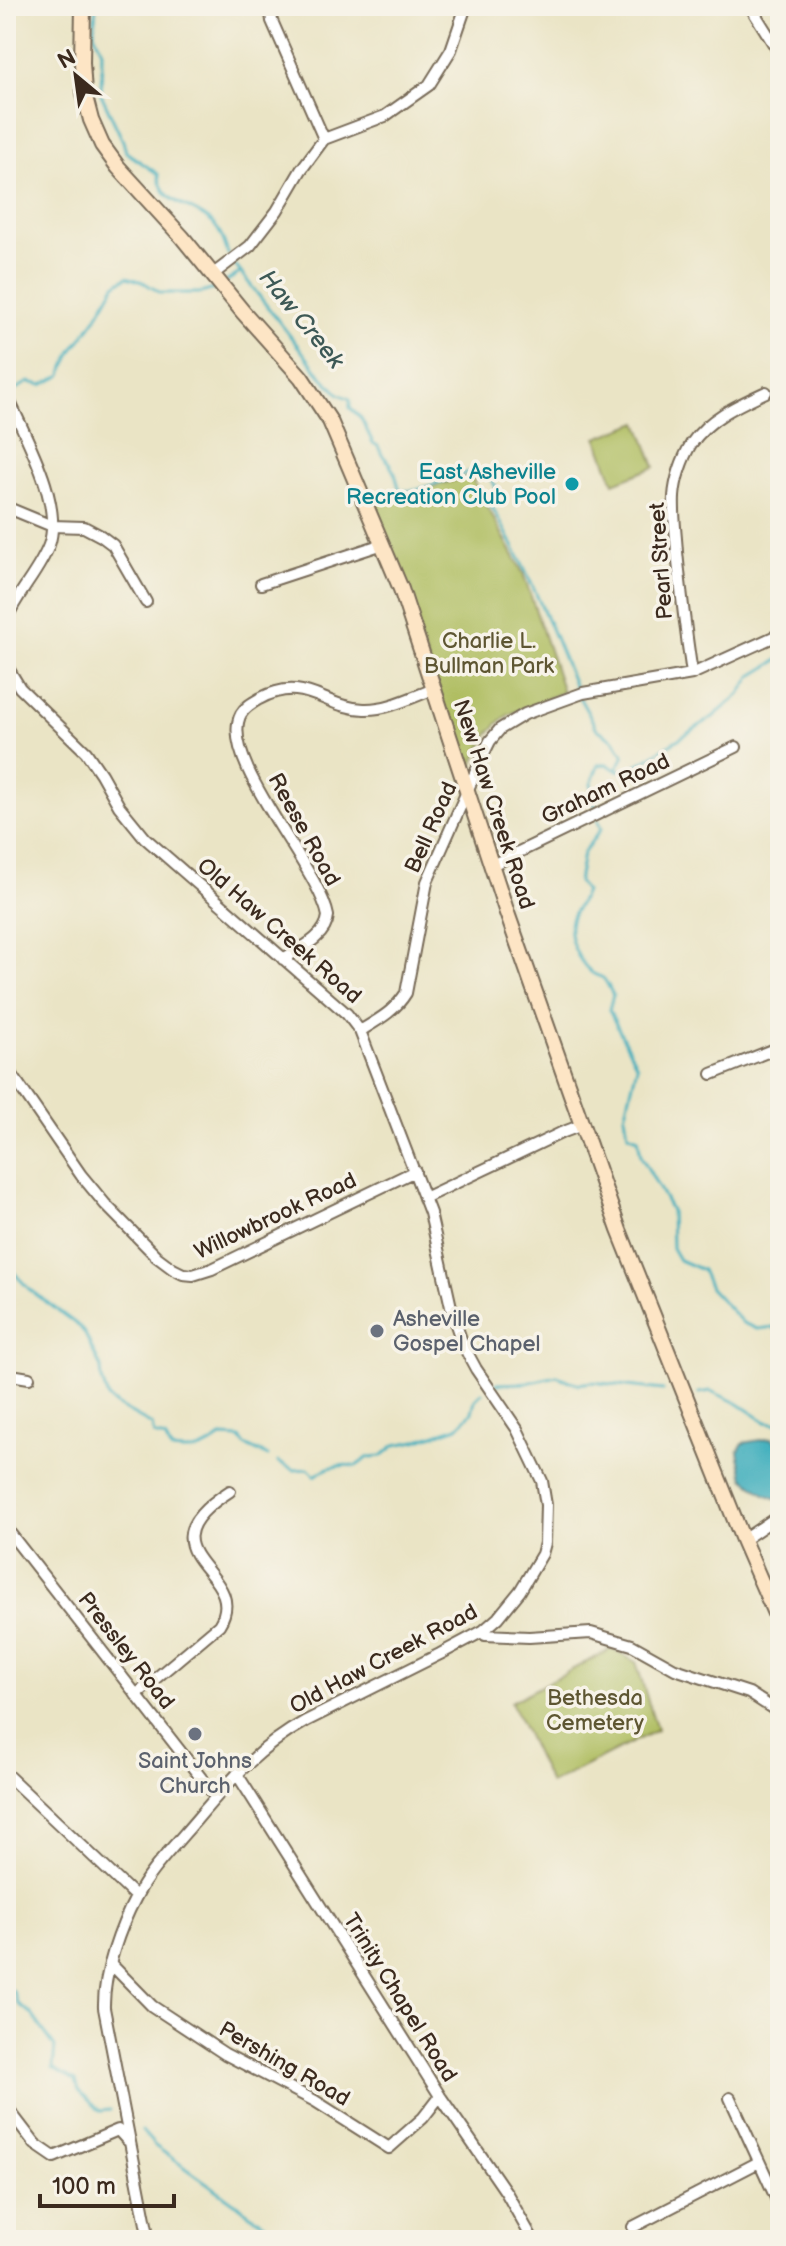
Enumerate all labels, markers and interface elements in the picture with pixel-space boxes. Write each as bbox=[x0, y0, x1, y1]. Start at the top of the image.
north arrow bbox=[36, 36, 116, 116]
text: N bbox=[53, 44, 81, 76]
water label: Haw Creek bbox=[253, 264, 351, 376]
place label: East Asheville Recreation Club Pool bbox=[346, 459, 556, 511]
marker: East Asheville Recreation Club Pool bbox=[563, 475, 581, 493]
street label: Pearl Street bbox=[644, 501, 679, 620]
park label: Charlie L. Bullman Park bbox=[424, 628, 554, 680]
street label: New Haw Creek Road bbox=[447, 696, 540, 913]
street label: Graham Road bbox=[537, 748, 674, 831]
street label: Reese Road bbox=[262, 769, 346, 891]
street label: Bell Road bbox=[399, 778, 463, 877]
street label: Old Haw Creek Road bbox=[191, 853, 367, 1010]
street label: Willowbrook Road bbox=[190, 1167, 361, 1266]
place label: Asheville Gospel Chapel bbox=[393, 1306, 541, 1358]
marker: Asheville Gospel Chapel bbox=[368, 1322, 386, 1340]
street label: Pressley Road bbox=[72, 1587, 180, 1715]
street label: Old Haw Creek Road bbox=[285, 1598, 482, 1720]
park label: Bethesda Cemetery bbox=[546, 1685, 644, 1737]
marker: Saint Johns Church bbox=[186, 1725, 204, 1743]
place label: Saint Johns Church bbox=[138, 1748, 252, 1800]
street label: Trinity Chapel Road bbox=[337, 1908, 463, 2087]
street label: Pershing Road bbox=[214, 2016, 354, 2113]
scale bar bbox=[40, 2158, 174, 2208]
text: 100 m bbox=[52, 2172, 116, 2201]

